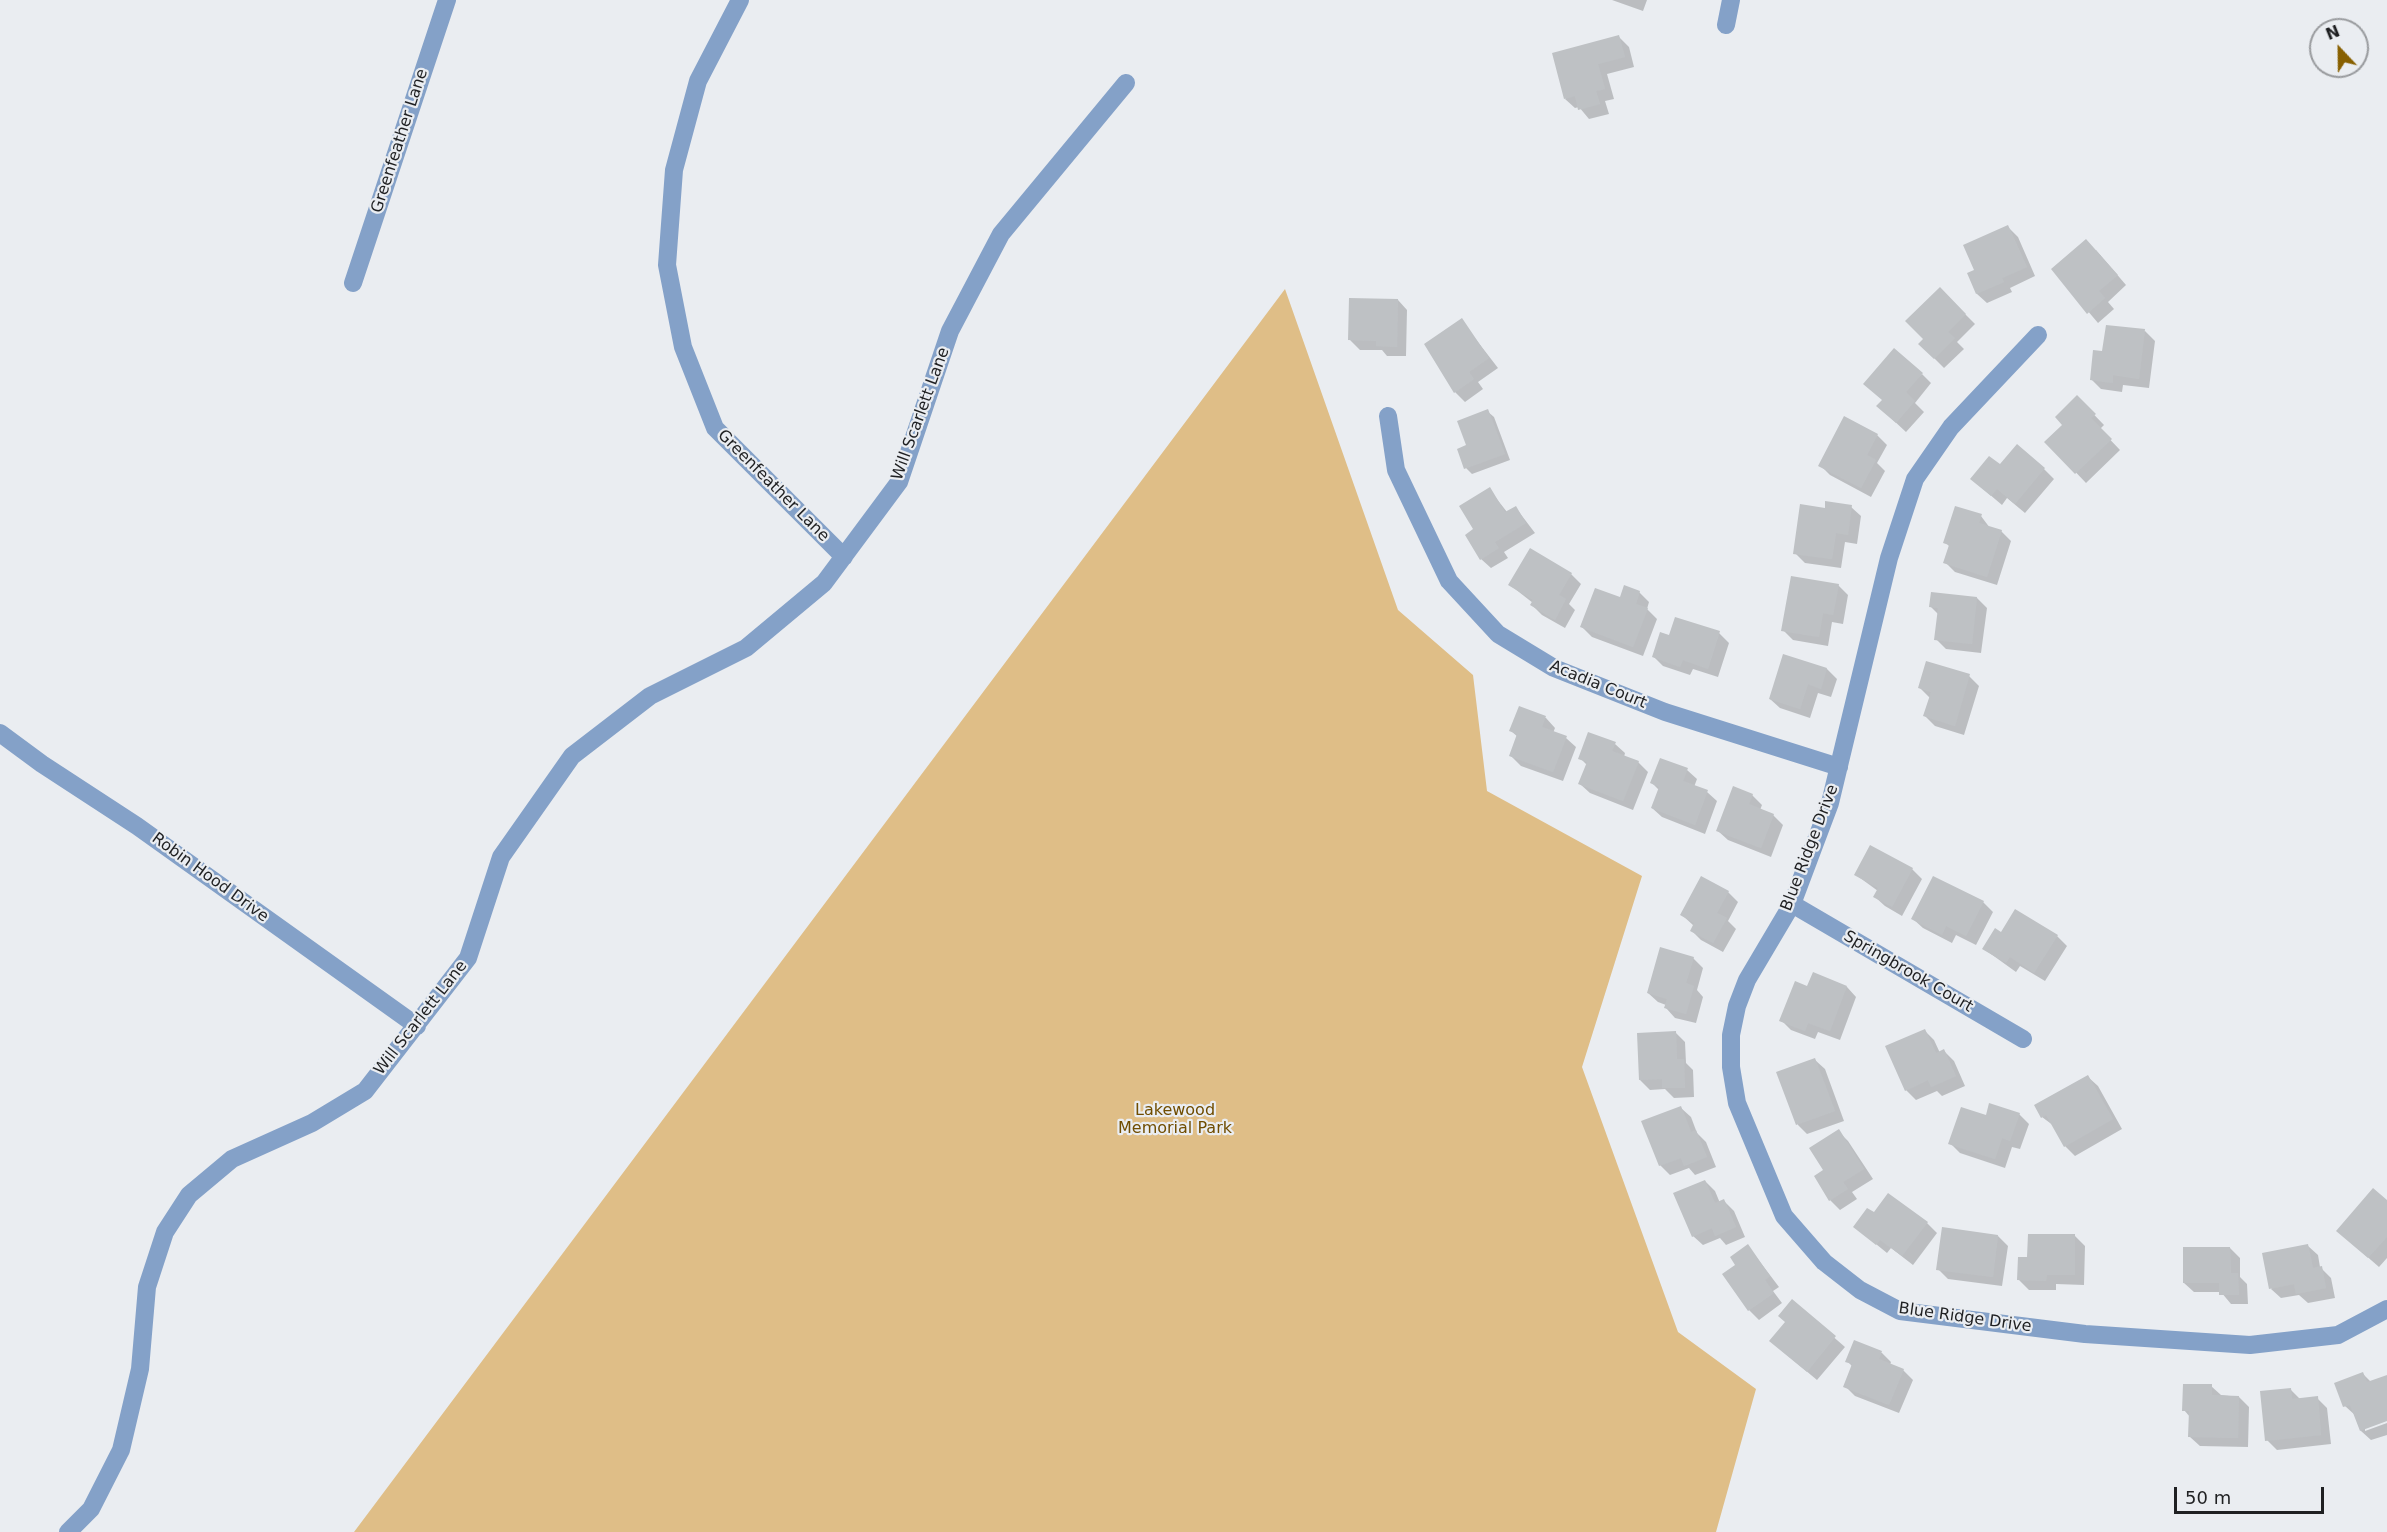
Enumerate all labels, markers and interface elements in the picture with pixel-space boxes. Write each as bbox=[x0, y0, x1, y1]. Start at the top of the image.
north arrow bbox=[2309, 18, 2369, 78]
text: N bbox=[2323, 21, 2343, 44]
street label: Greenfeather Lane bbox=[368, 67, 432, 215]
street label: Will Scarlett Lane bbox=[888, 345, 954, 483]
street label: Greenfeather Lane bbox=[713, 426, 833, 546]
street label: Acadia Court bbox=[1547, 657, 1649, 713]
street label: Blue Ridge Drive bbox=[1777, 782, 1843, 914]
street label: Robin Hood Drive bbox=[148, 829, 272, 927]
street label: Springbrook Court bbox=[1840, 927, 1976, 1017]
street label: Will Scarlett Lane bbox=[370, 957, 472, 1079]
park label: Lakewood Memorial Park bbox=[1118, 1101, 1232, 1139]
street label: Blue Ridge Drive bbox=[1897, 1299, 2033, 1337]
scale bar bbox=[2177, 1475, 2327, 1513]
text: 50 m bbox=[2185, 1487, 2231, 1508]

